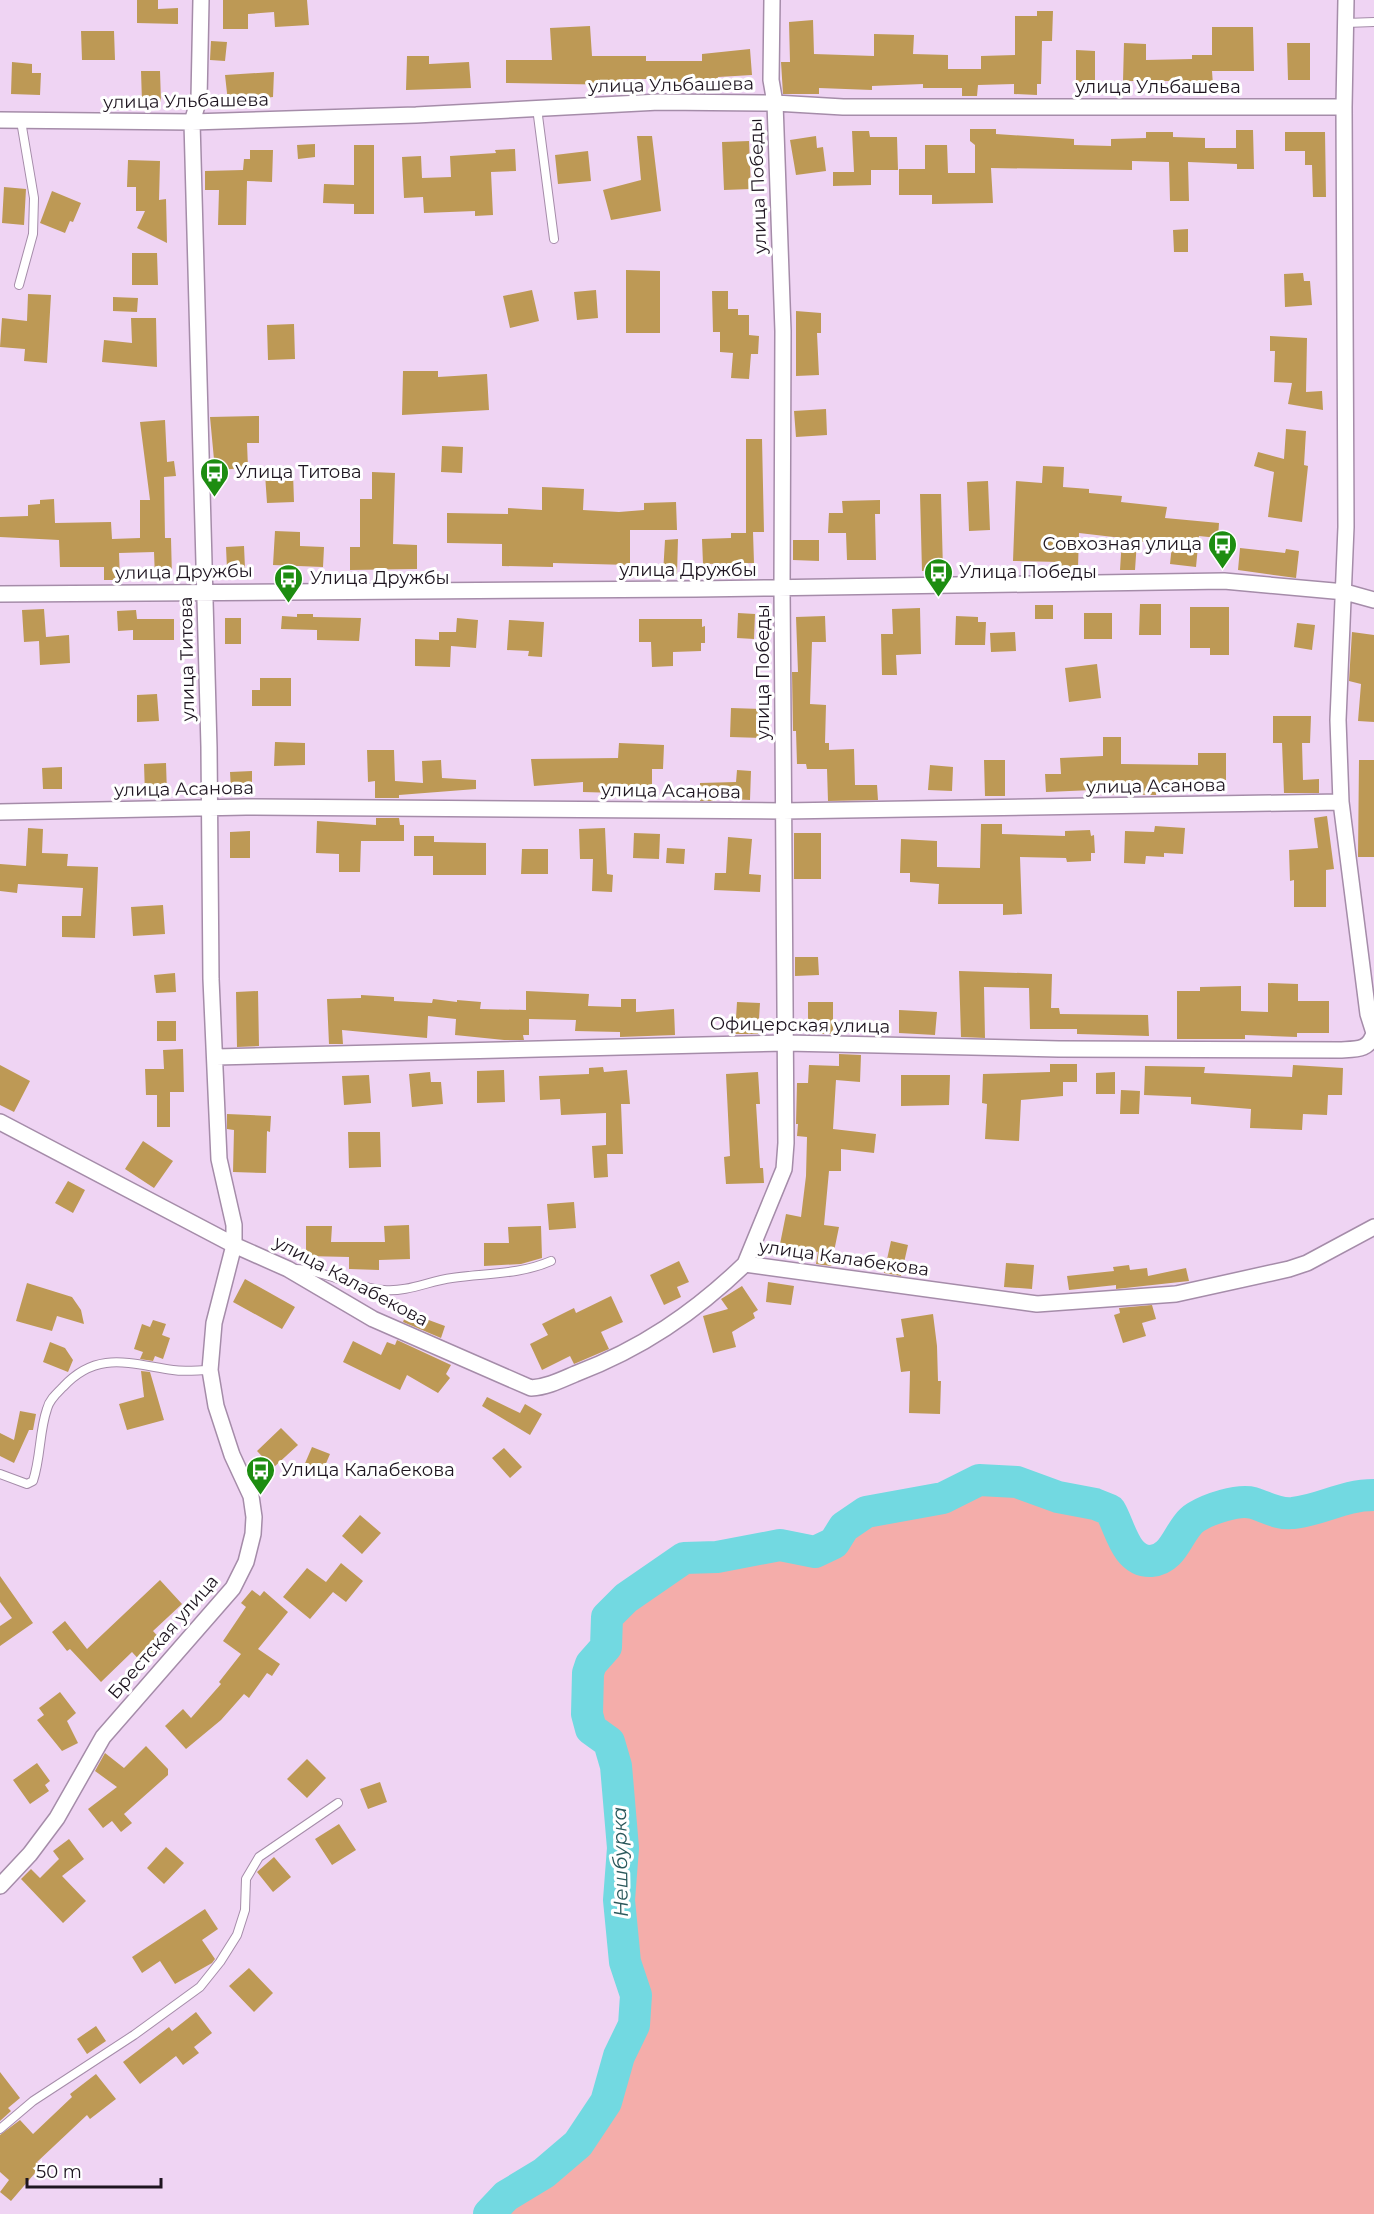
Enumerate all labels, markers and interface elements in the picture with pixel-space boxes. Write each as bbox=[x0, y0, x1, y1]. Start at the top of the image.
street label: улица Ульбашева bbox=[587, 73, 754, 97]
street label: улица Ульбашева bbox=[1074, 76, 1241, 98]
street label: улица Ульбашева bbox=[102, 89, 269, 113]
street label: улица Победы bbox=[745, 118, 771, 255]
bus stop icon: Улица Титова bbox=[198, 456, 230, 498]
place label: Улица Титова bbox=[235, 461, 362, 483]
bus stop icon: Совхозная улица bbox=[1207, 528, 1239, 570]
place label: Совхозная улица bbox=[1042, 533, 1202, 555]
bus stop icon: Улица Победы bbox=[922, 556, 954, 598]
street label: улица Дружбы bbox=[618, 559, 757, 581]
street label: улица Дружбы bbox=[114, 560, 253, 584]
place label: Улица Победы bbox=[959, 561, 1097, 583]
bus stop icon: Улица Дружбы bbox=[273, 562, 305, 604]
place label: Улица Дружбы bbox=[310, 567, 450, 589]
street label: улица Титова bbox=[175, 597, 199, 722]
street label: улица Победы bbox=[752, 604, 774, 741]
street label: улица Асанова bbox=[1085, 774, 1226, 798]
street label: улица Асанова bbox=[113, 777, 254, 801]
street label: улица Асанова bbox=[600, 779, 741, 803]
street label: Офицерская улица bbox=[710, 1012, 890, 1038]
street label: улица Калабекова bbox=[269, 1231, 432, 1331]
street label: улица Калабекова bbox=[756, 1235, 931, 1281]
bus stop icon: Улица Калабекова bbox=[244, 1454, 276, 1496]
place label: Улица Калабекова bbox=[281, 1459, 455, 1481]
street label: Брестская улица bbox=[103, 1570, 223, 1704]
water label: Нешбурка bbox=[607, 1807, 633, 1917]
scale bar bbox=[27, 2151, 160, 2189]
text: 50 m bbox=[36, 2161, 82, 2183]

